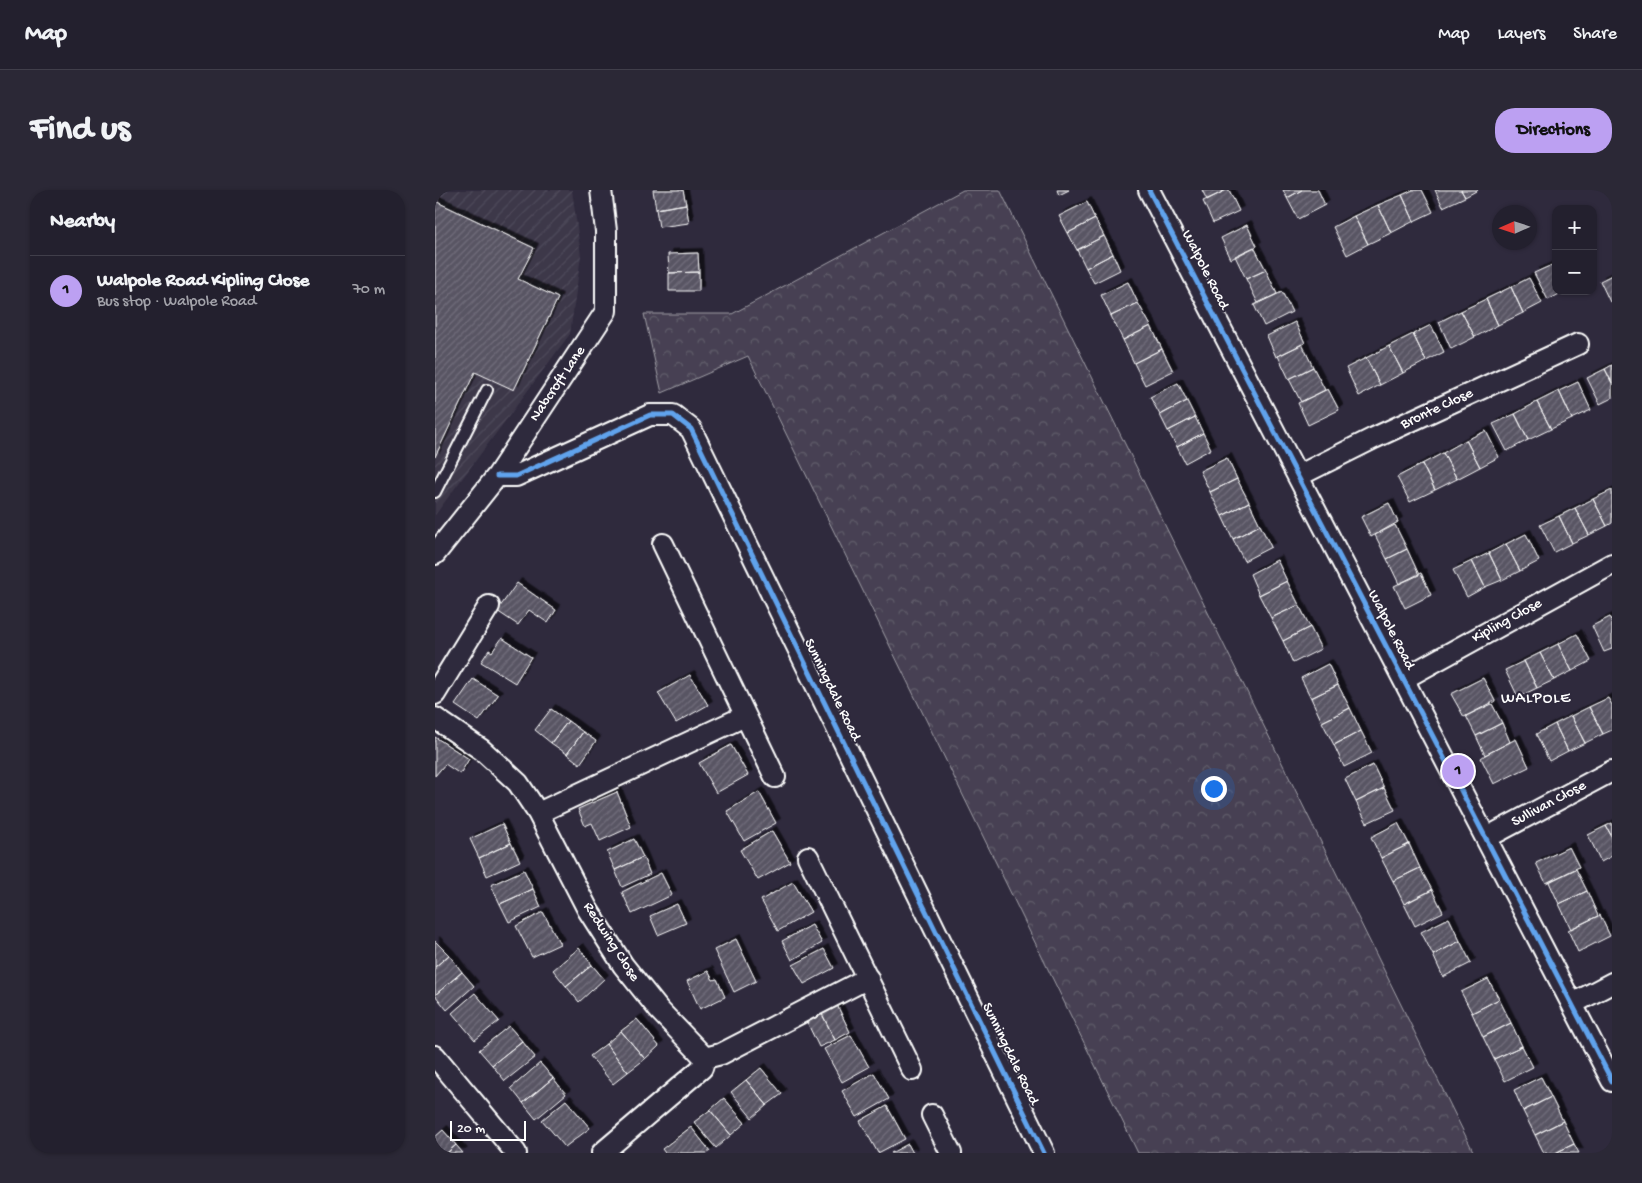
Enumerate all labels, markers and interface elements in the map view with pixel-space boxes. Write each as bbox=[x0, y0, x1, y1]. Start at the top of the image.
text: Map bbox=[25, 20, 67, 49]
text: Map bbox=[1438, 24, 1470, 45]
text: Layers bbox=[1498, 24, 1545, 45]
text: Share bbox=[1573, 24, 1617, 45]
button: Directions bbox=[1495, 108, 1612, 153]
text: Find us bbox=[30, 110, 130, 151]
north arrow bbox=[1492, 205, 1537, 250]
map controls bbox=[1552, 205, 1597, 295]
button: + bbox=[1552, 205, 1597, 250]
text: Nearby bbox=[50, 210, 115, 235]
street label: Walpole Road bbox=[1177, 227, 1233, 314]
button: − bbox=[1552, 250, 1597, 295]
text: Walpole Road Kipling Close bbox=[97, 270, 309, 293]
text: 1 bbox=[63, 281, 69, 300]
text: 70 m bbox=[352, 281, 385, 300]
text: Bus stop · Walpole Road bbox=[97, 293, 256, 312]
street label: Nabcroft Lane bbox=[526, 343, 590, 425]
street label: Bronte Close bbox=[1397, 384, 1476, 434]
street label: Walpole Road bbox=[1363, 587, 1419, 674]
street label: Kipling Close bbox=[1469, 594, 1545, 648]
street label: Sunningdale Road bbox=[799, 636, 865, 745]
district label: WALPOLE bbox=[1501, 690, 1571, 709]
pin: 1 bbox=[1442, 752, 1474, 790]
your location bbox=[1201, 776, 1227, 802]
street label: Sullivan Close bbox=[1509, 777, 1590, 831]
street label: Redwing Close bbox=[579, 899, 643, 985]
street label: Sunningdale Road bbox=[977, 1000, 1043, 1109]
scale bar bbox=[450, 1118, 526, 1141]
text: 20 m bbox=[457, 1121, 485, 1138]

